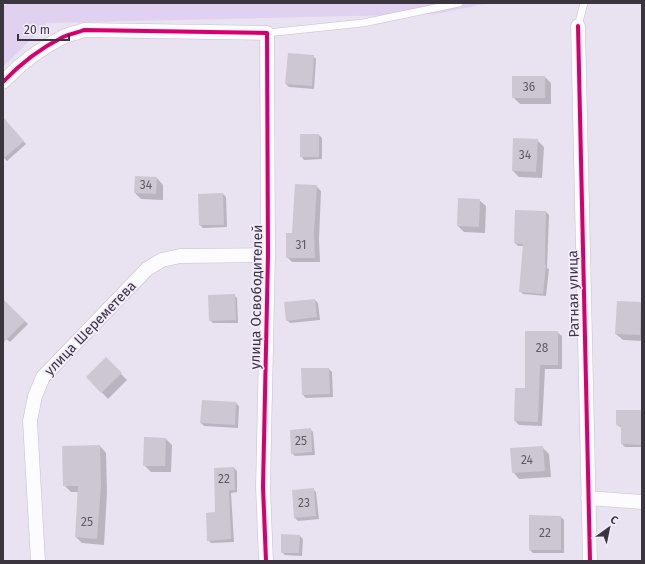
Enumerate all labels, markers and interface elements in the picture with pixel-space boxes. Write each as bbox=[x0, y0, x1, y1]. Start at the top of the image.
scale bar bbox=[18, 16, 69, 42]
text: 20 m bbox=[24, 23, 50, 37]
house number: 36 bbox=[523, 80, 535, 94]
house number: 34 bbox=[519, 148, 532, 162]
house number: 34 bbox=[140, 178, 153, 192]
street label: улица Освободителей bbox=[247, 224, 266, 370]
house number: 31 bbox=[296, 238, 306, 252]
street label: Ратная улица bbox=[564, 250, 583, 338]
street label: улица Шереметева bbox=[41, 278, 140, 379]
house number: 28 bbox=[536, 341, 549, 355]
house number: 25 bbox=[295, 434, 307, 448]
house number: 24 bbox=[521, 453, 534, 467]
house number: 22 bbox=[218, 472, 230, 486]
house number: 23 bbox=[298, 496, 310, 510]
north arrow bbox=[589, 508, 629, 548]
text: С bbox=[608, 513, 621, 528]
house number: 25 bbox=[81, 515, 93, 529]
house number: 22 bbox=[539, 526, 551, 540]

